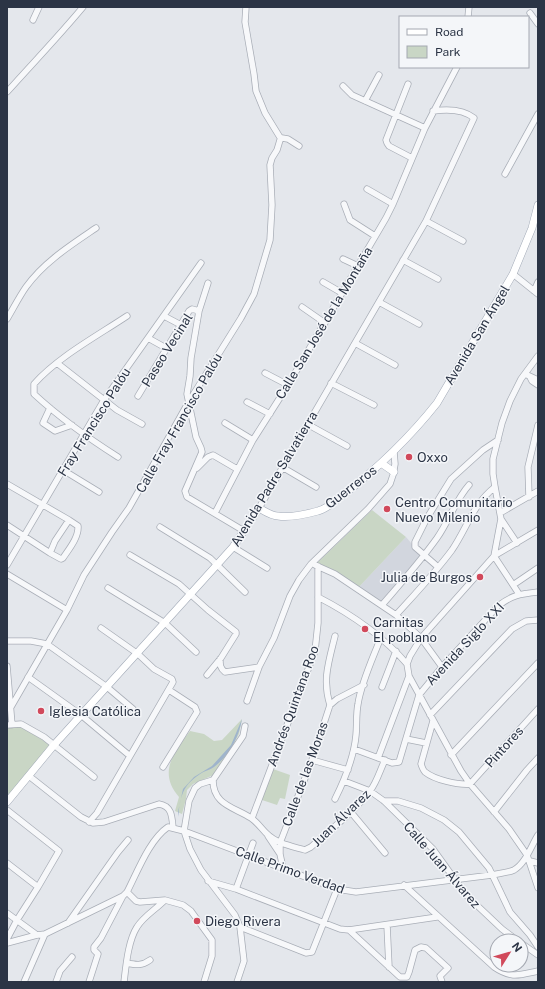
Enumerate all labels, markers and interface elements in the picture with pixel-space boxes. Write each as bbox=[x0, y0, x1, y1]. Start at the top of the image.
legend bbox=[399, 16, 529, 68]
text: Road bbox=[435, 25, 463, 39]
text: Park bbox=[435, 45, 461, 59]
street label: Calle San José de la Montaña bbox=[273, 244, 375, 402]
street label: Avenida San Ángel bbox=[440, 282, 513, 388]
street label: Paseo Vecinal bbox=[138, 310, 196, 389]
street label: Calle Fray Francisco Palóu bbox=[133, 350, 225, 496]
street label: Fray Francisco Palóu bbox=[55, 365, 133, 479]
street label: Avenida Padre Salvatierra bbox=[228, 409, 320, 549]
place label: Oxxo bbox=[417, 450, 448, 465]
marker: Oxxo bbox=[404, 452, 414, 462]
street label: Guerreros bbox=[322, 462, 380, 512]
place label: Centro Comunitario Nuevo Milenio bbox=[395, 495, 513, 525]
marker: Centro Comunitario Nuevo Milenio bbox=[382, 504, 392, 514]
place label: Julia de Burgos bbox=[381, 570, 472, 585]
marker: Julia de Burgos bbox=[475, 572, 485, 582]
street label: Avenida Siglo XXI bbox=[423, 600, 507, 688]
place label: Carnitas El poblano bbox=[373, 615, 437, 645]
marker: Carnitas El poblano bbox=[360, 624, 370, 634]
street label: Andrés Quintana Roo bbox=[264, 643, 322, 769]
place label: Iglesia Católica bbox=[49, 704, 141, 719]
marker: Iglesia Católica bbox=[36, 706, 46, 716]
street label: Calle de las Moras bbox=[279, 720, 331, 828]
street label: Pintores bbox=[482, 723, 526, 771]
street label: Juan Álvarez bbox=[308, 786, 373, 850]
street label: Calle Juan Álvarez bbox=[401, 818, 484, 911]
street label: Calle Primo Verdad bbox=[233, 843, 347, 897]
place label: Diego Rivera bbox=[205, 914, 281, 929]
marker: Diego Rivera bbox=[192, 916, 202, 926]
north arrow bbox=[489, 933, 529, 973]
text: N bbox=[510, 940, 524, 954]

